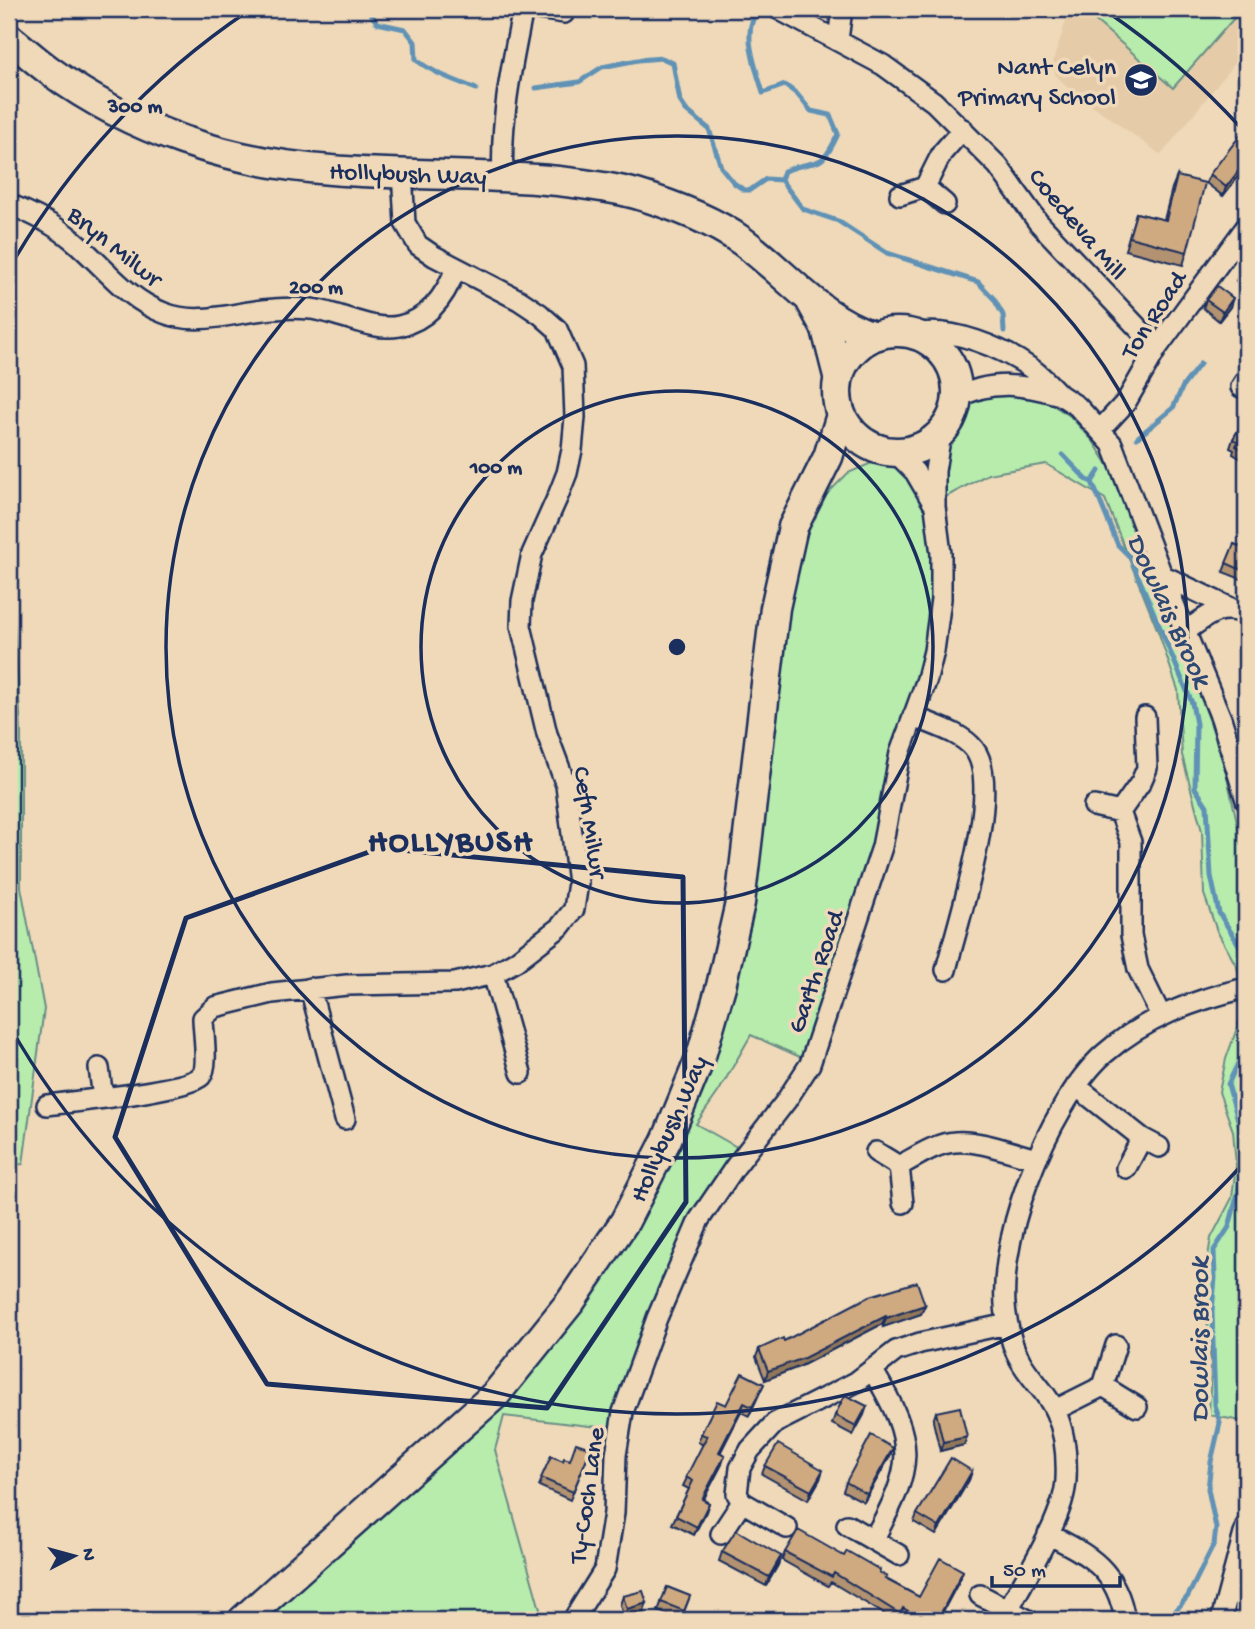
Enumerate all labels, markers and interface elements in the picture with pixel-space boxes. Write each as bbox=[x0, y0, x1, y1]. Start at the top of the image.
place label: Nant Celyn Primary School bbox=[957, 54, 1117, 115]
school or university icon: Nant Celyn Primary School bbox=[1122, 61, 1160, 99]
text: 300 m bbox=[107, 96, 162, 121]
street label: Hollybush Way bbox=[329, 158, 487, 195]
street label: Coedeva Mill bbox=[1020, 164, 1131, 288]
street label: Bryn Milwr bbox=[59, 200, 169, 298]
street label: Ton Road bbox=[1115, 265, 1197, 368]
text: 200 m bbox=[289, 277, 343, 302]
text: 100 m bbox=[469, 457, 522, 482]
water label: Dowlais Brook bbox=[1117, 529, 1218, 695]
centre of rings bbox=[665, 635, 689, 659]
street label: Cefn Milwr bbox=[563, 765, 612, 884]
district label: HOLLYBUSH bbox=[368, 825, 534, 863]
street label: Garth Road bbox=[783, 905, 854, 1038]
street label: Hollybush Way bbox=[625, 1051, 717, 1208]
water label: Dowlais Brook bbox=[1185, 1255, 1218, 1422]
street label: Ty-Coch Lane bbox=[564, 1425, 614, 1568]
north arrow bbox=[38, 1520, 108, 1590]
scale bar bbox=[992, 1545, 1120, 1589]
text: N bbox=[75, 1547, 100, 1562]
text: 50 m bbox=[1003, 1560, 1046, 1585]

